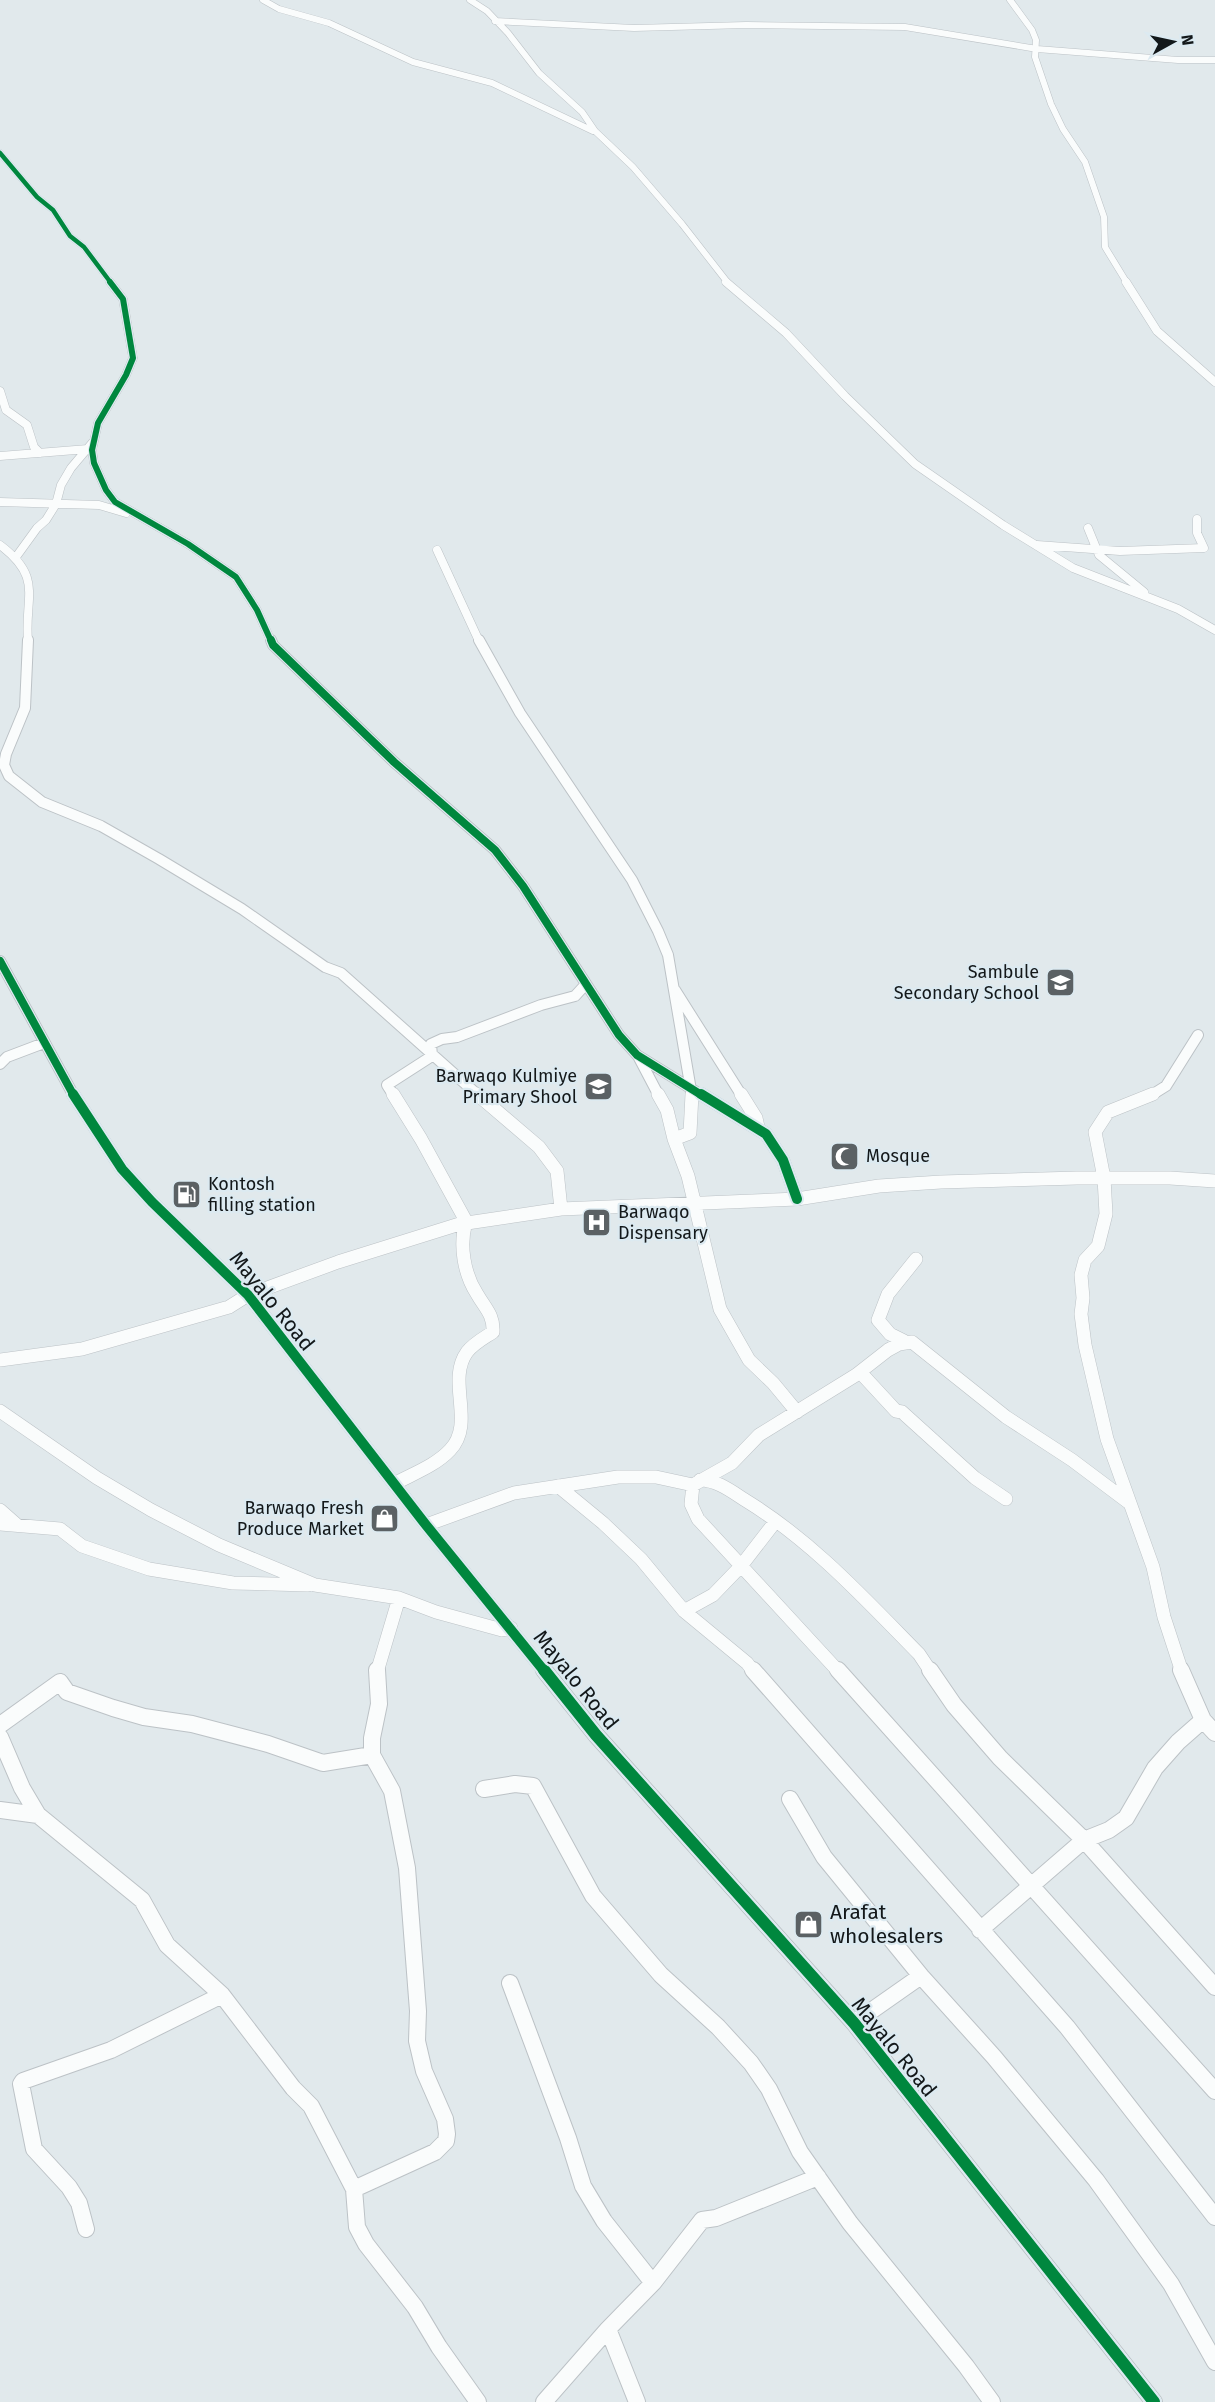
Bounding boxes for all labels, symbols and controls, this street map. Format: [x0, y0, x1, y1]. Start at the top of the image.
north arrow [1143, 12, 1203, 72]
text: N [1177, 33, 1198, 47]
place label: Sambule Secondary School [894, 961, 1039, 1004]
school or university icon: Sambule Secondary School [1044, 966, 1076, 998]
place label: Barwaqo Kulmiye Primary Shool [436, 1065, 577, 1108]
school or university icon: Barwaqo Kulmiye Primary Shool [582, 1070, 614, 1102]
mosque icon: Mosque [829, 1140, 861, 1172]
place label: Mosque [866, 1145, 930, 1167]
place label: Kontosh filling station [208, 1173, 316, 1216]
fuel station icon: Kontosh filling station [171, 1178, 203, 1210]
place label: Barwaqo Dispensary [618, 1201, 708, 1244]
hospital icon: Barwaqo Dispensary [581, 1206, 613, 1238]
street label: Mayalo Road [224, 1246, 320, 1356]
place label: Barwaqo Fresh Produce Market [237, 1497, 365, 1540]
shop icon: Barwaqo Fresh Produce Market [369, 1502, 401, 1534]
street label: Mayalo Road [528, 1625, 624, 1735]
place label: Arafat wholesalers [830, 1899, 943, 1949]
shop icon: Arafat wholesalers [793, 1908, 825, 1940]
street label: Mayalo Road [846, 1992, 942, 2102]

